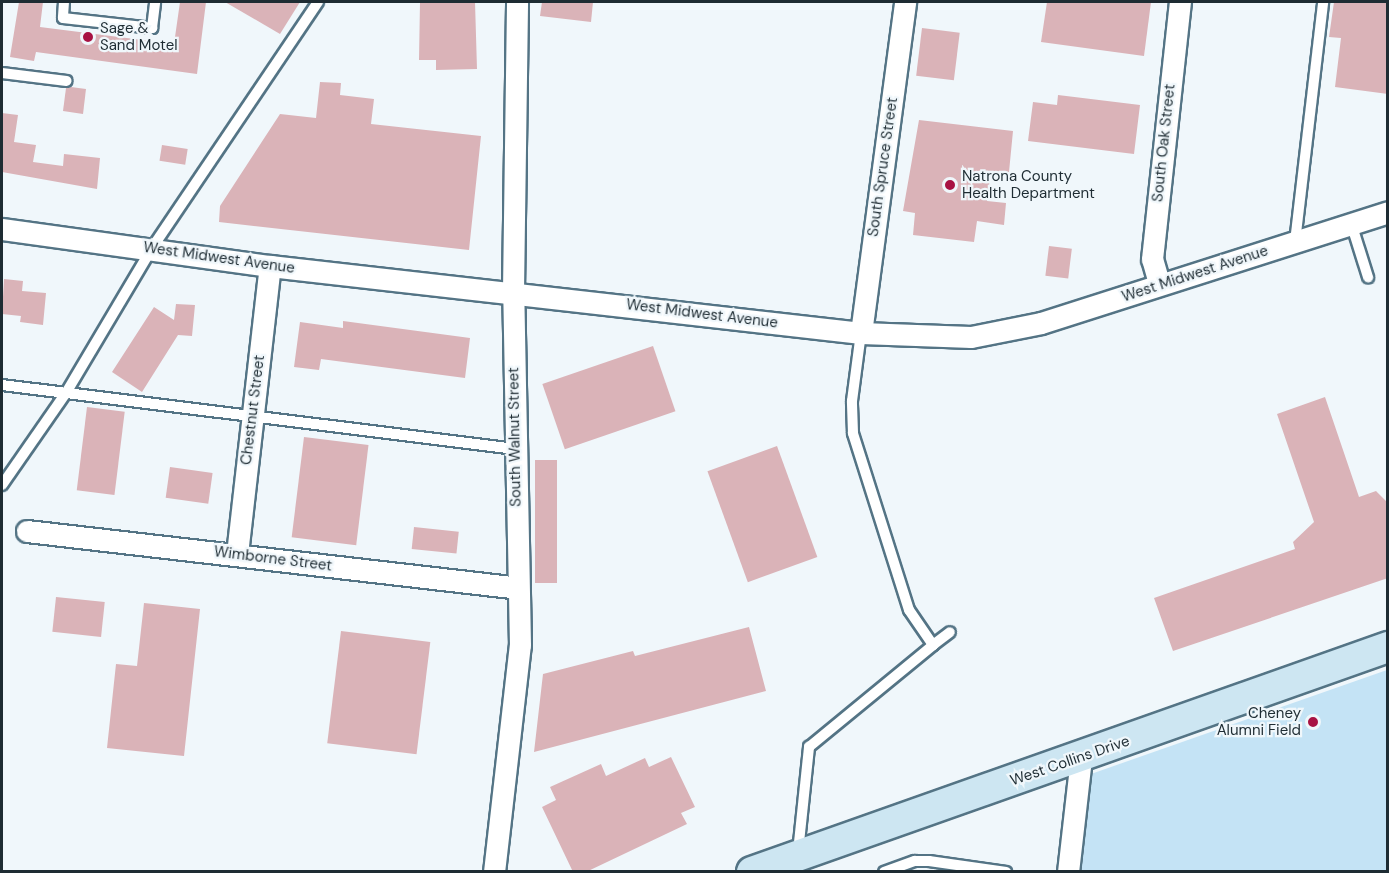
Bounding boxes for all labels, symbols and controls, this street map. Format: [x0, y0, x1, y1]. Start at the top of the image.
place label: Sage & Sand Motel [100, 19, 178, 54]
marker: Sage & Sand Motel [81, 30, 95, 44]
street label: South Oak Street [1149, 83, 1179, 203]
street label: South Spruce Street [864, 96, 902, 238]
place label: Natrona County Health Department [962, 167, 1095, 202]
marker: Natrona County Health Department [943, 178, 957, 192]
street label: West Midwest Avenue [142, 238, 296, 278]
street label: West Midwest Avenue [1120, 242, 1270, 306]
street label: West Midwest Avenue [625, 296, 779, 332]
street label: Chestnut Street [237, 354, 269, 466]
street label: South Walnut Street [505, 367, 525, 507]
street label: Wimborne Street [213, 543, 333, 575]
place label: Cheney Alumni Field [1217, 704, 1301, 739]
marker: Cheney Alumni Field [1306, 715, 1320, 729]
street label: West Collins Drive [1008, 732, 1132, 790]

